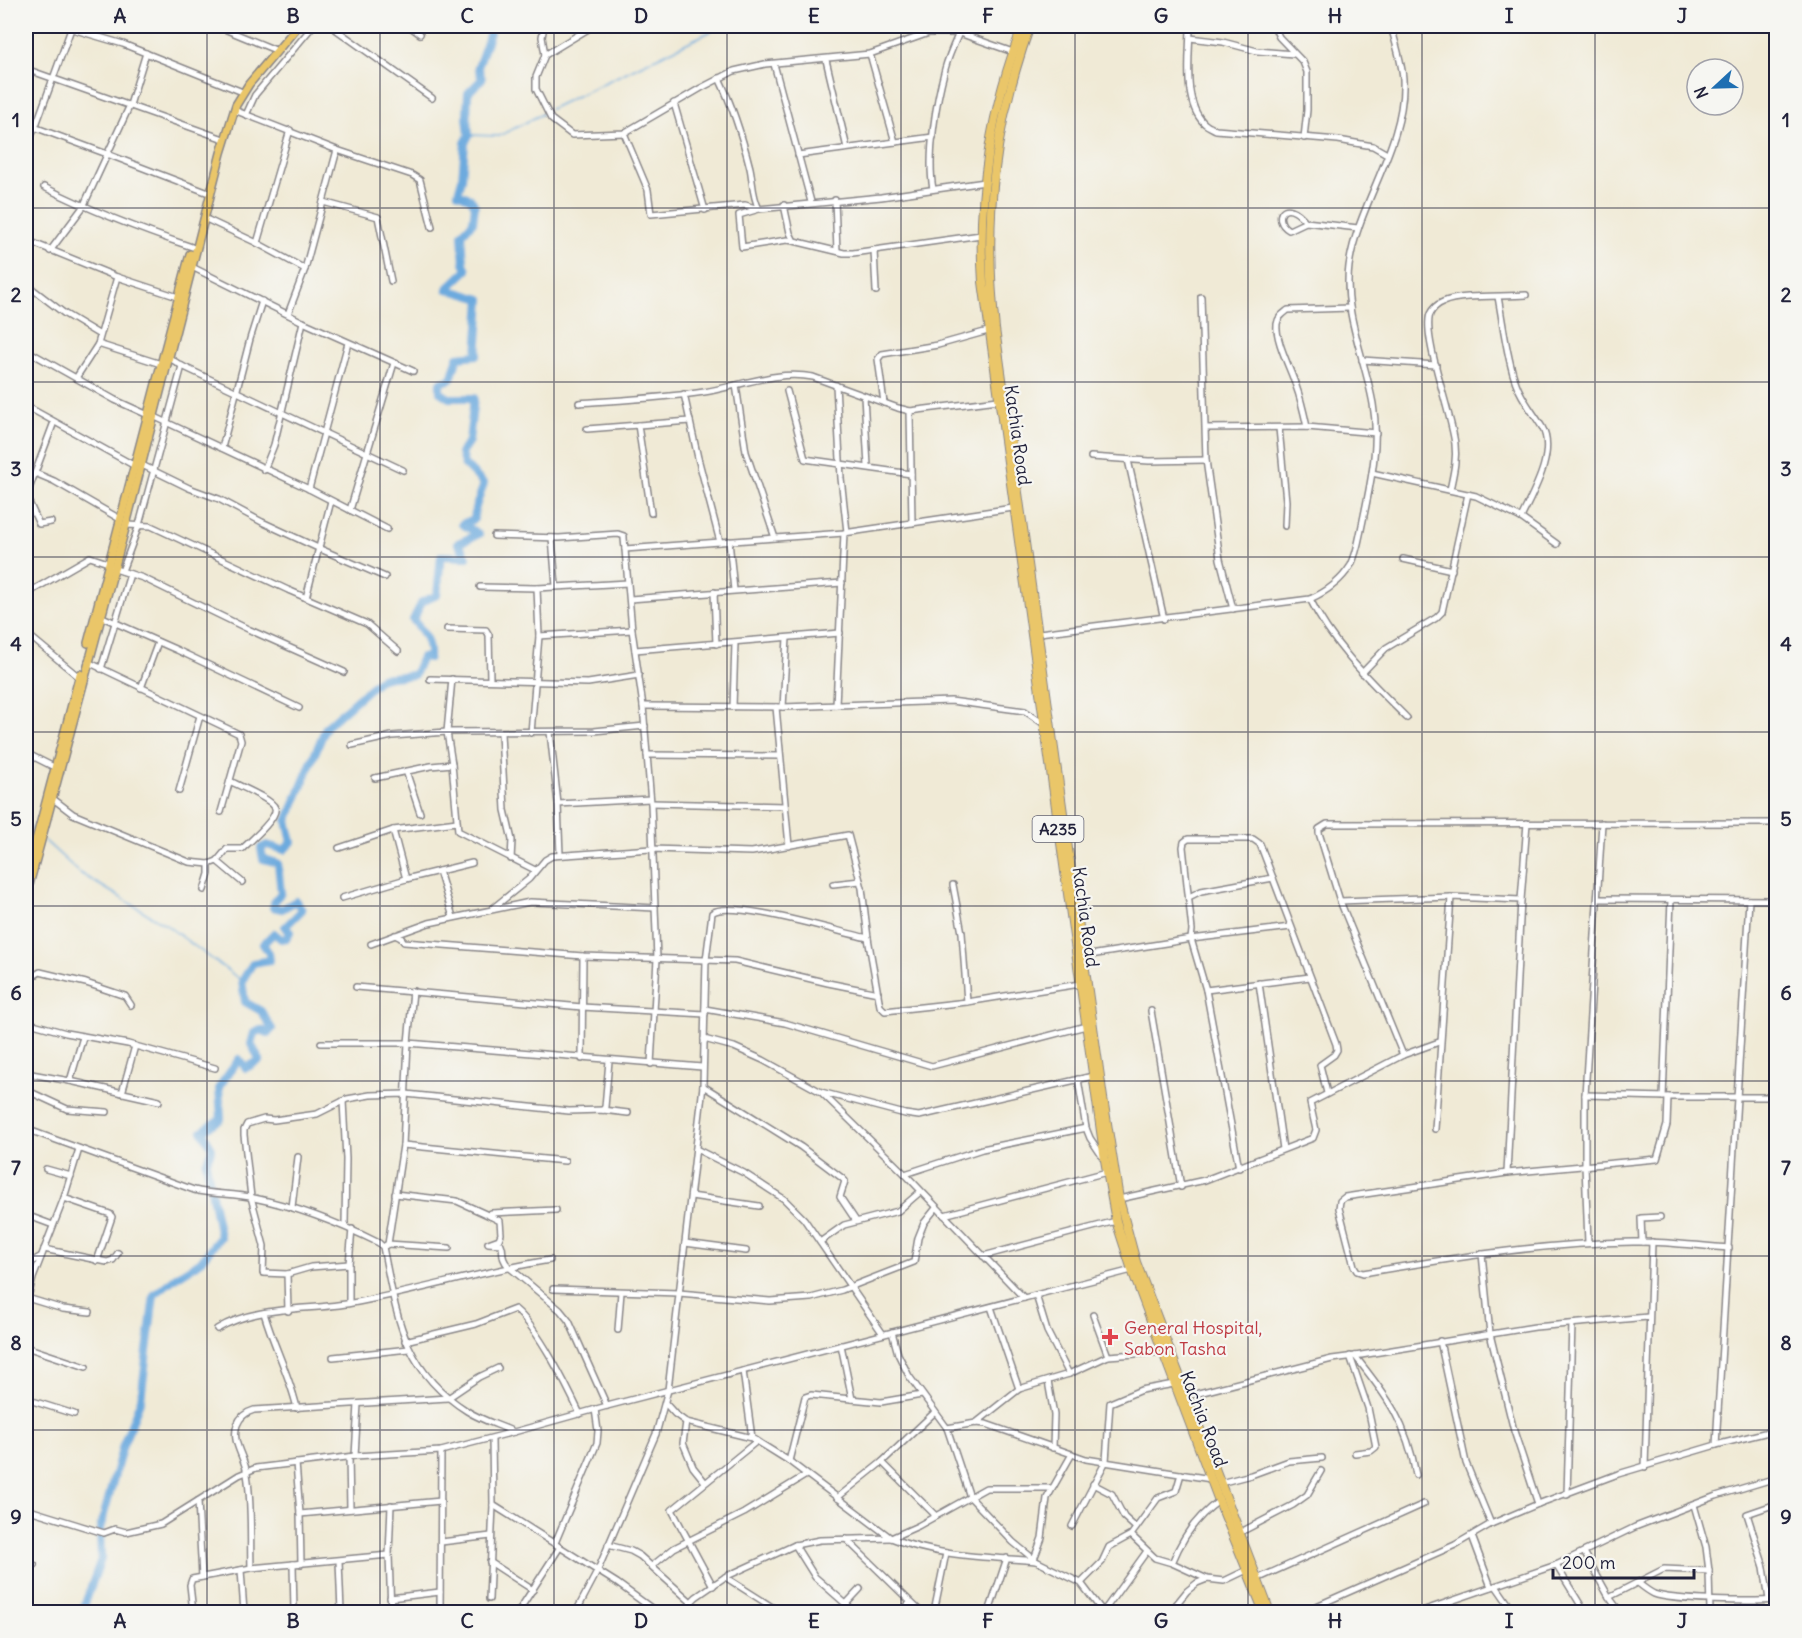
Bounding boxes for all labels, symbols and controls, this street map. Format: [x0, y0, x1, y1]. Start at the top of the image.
text: A [114, 3, 127, 28]
text: B [286, 3, 300, 28]
text: C [460, 3, 474, 28]
text: D [634, 3, 648, 28]
text: E [808, 3, 820, 28]
text: F [982, 3, 994, 28]
text: G [1154, 3, 1168, 28]
text: H [1328, 3, 1342, 28]
text: I [1505, 3, 1514, 28]
text: J [1677, 3, 1688, 28]
north arrow [1685, 57, 1745, 117]
text: N [1690, 84, 1712, 101]
text: 1 [12, 107, 20, 132]
text: 1 [1782, 107, 1790, 132]
text: 2 [11, 282, 22, 307]
text: 2 [1781, 282, 1792, 307]
street label: Kachia Road [1000, 383, 1037, 487]
text: 3 [10, 456, 22, 481]
text: 3 [1780, 456, 1792, 481]
text: 4 [10, 631, 22, 656]
text: 4 [1780, 631, 1792, 656]
text: 5 [10, 806, 22, 831]
text: 5 [1780, 806, 1792, 831]
road number: A235 [1032, 816, 1084, 842]
street label: Kachia Road [1068, 865, 1105, 969]
text: 6 [10, 980, 22, 1005]
text: 6 [1780, 980, 1792, 1005]
text: 7 [11, 1155, 21, 1180]
text: 7 [1781, 1155, 1791, 1180]
place label: General Hospital, Sabon Tasha [1124, 1316, 1262, 1360]
marker: General Hospital, Sabon Tasha [1101, 1328, 1119, 1346]
text: 8 [10, 1330, 22, 1355]
text: 8 [1780, 1330, 1792, 1355]
street label: Kachia Road [1175, 1367, 1233, 1471]
text: 9 [10, 1504, 22, 1529]
text: 9 [1780, 1504, 1792, 1529]
scale bar [1553, 1542, 1694, 1580]
text: 200 m [1562, 1551, 1616, 1574]
text: A [114, 1608, 127, 1633]
text: B [286, 1608, 300, 1633]
text: C [460, 1608, 474, 1633]
text: D [634, 1608, 648, 1633]
text: E [808, 1608, 820, 1633]
text: F [982, 1608, 994, 1633]
text: G [1154, 1608, 1168, 1633]
text: H [1328, 1608, 1342, 1633]
text: I [1505, 1608, 1514, 1633]
text: J [1677, 1608, 1688, 1633]

